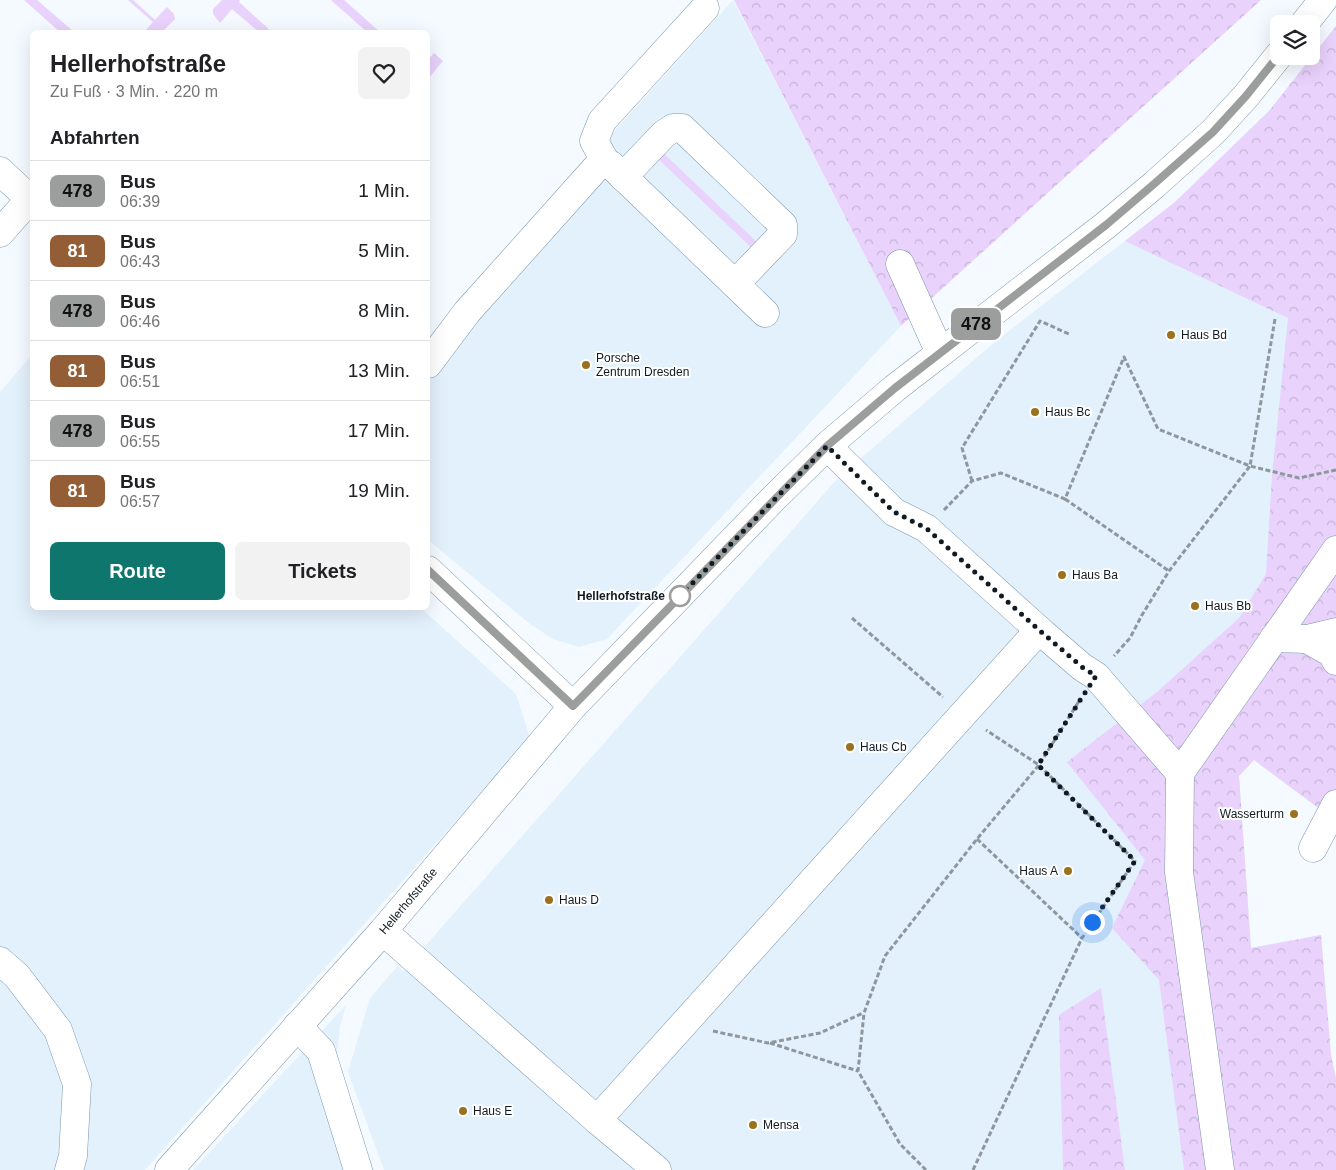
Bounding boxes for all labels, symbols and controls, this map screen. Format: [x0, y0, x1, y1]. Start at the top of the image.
map controls [1270, 15, 1320, 65]
button: layers [1270, 15, 1320, 65]
button: heart [358, 47, 410, 99]
text: Hellerhofstraße [50, 50, 226, 77]
text: Zu Fuß · 3 Min. · 220 m [50, 83, 218, 100]
text: Abfahrten [50, 127, 140, 148]
text: Bus [120, 171, 156, 192]
text: 1 Min. [358, 180, 410, 201]
text: 478 [62, 181, 93, 201]
text: 06:39 [120, 193, 160, 210]
text: Bus [120, 231, 156, 252]
text: 5 Min. [358, 240, 410, 261]
text: 81 [67, 241, 88, 261]
text: 06:43 [120, 253, 160, 270]
text: Bus [120, 291, 156, 312]
text: 8 Min. [358, 300, 410, 321]
text: 478 [62, 301, 93, 321]
line badge: 478 [947, 308, 1005, 340]
text: 06:46 [120, 313, 160, 330]
text: 478 [961, 314, 991, 334]
place label: Haus Bd [1181, 328, 1227, 342]
marker: Haus Bd [1165, 329, 1177, 341]
text: Bus [120, 351, 156, 372]
place label: Porsche Zentrum Dresden [596, 351, 689, 379]
marker: Porsche Zentrum Dresden [580, 359, 592, 371]
text: 13 Min. [348, 360, 410, 381]
text: 81 [67, 361, 88, 381]
text: 06:51 [120, 373, 160, 390]
place label: Haus Bc [1045, 405, 1090, 419]
marker: Haus Bc [1029, 406, 1041, 418]
text: Bus [120, 411, 156, 432]
text: 17 Min. [348, 420, 410, 441]
text: 478 [62, 421, 93, 441]
text: 06:55 [120, 433, 160, 450]
text: Bus [120, 471, 156, 492]
text: 19 Min. [348, 480, 410, 501]
text: 81 [67, 481, 88, 501]
text: 06:57 [120, 493, 160, 510]
button: Route [50, 542, 225, 600]
button: Tickets [235, 542, 410, 600]
place label: Haus Ba [1072, 568, 1118, 582]
marker: Haus Ba [1056, 569, 1068, 581]
marker: Hellerhofstraße [669, 585, 691, 607]
place label: Hellerhofstraße [577, 589, 665, 603]
place label: Haus Bb [1205, 599, 1251, 613]
marker: Haus Bb [1189, 600, 1201, 612]
place label: Haus Cb [860, 740, 907, 754]
marker: Haus Cb [844, 741, 856, 753]
place label: Wasserturm [1220, 807, 1284, 821]
marker: Wasserturm [1288, 808, 1300, 820]
place label: Haus A [1019, 864, 1058, 878]
street label: Hellerhofstraße [376, 865, 440, 937]
marker: Haus A [1062, 865, 1074, 877]
place label: Haus D [559, 893, 599, 907]
marker: Haus D [543, 894, 555, 906]
your location [1080, 910, 1105, 935]
place label: Haus E [473, 1104, 512, 1118]
marker: Haus E [457, 1105, 469, 1117]
place label: Mensa [763, 1118, 799, 1132]
marker: Mensa [747, 1119, 759, 1131]

